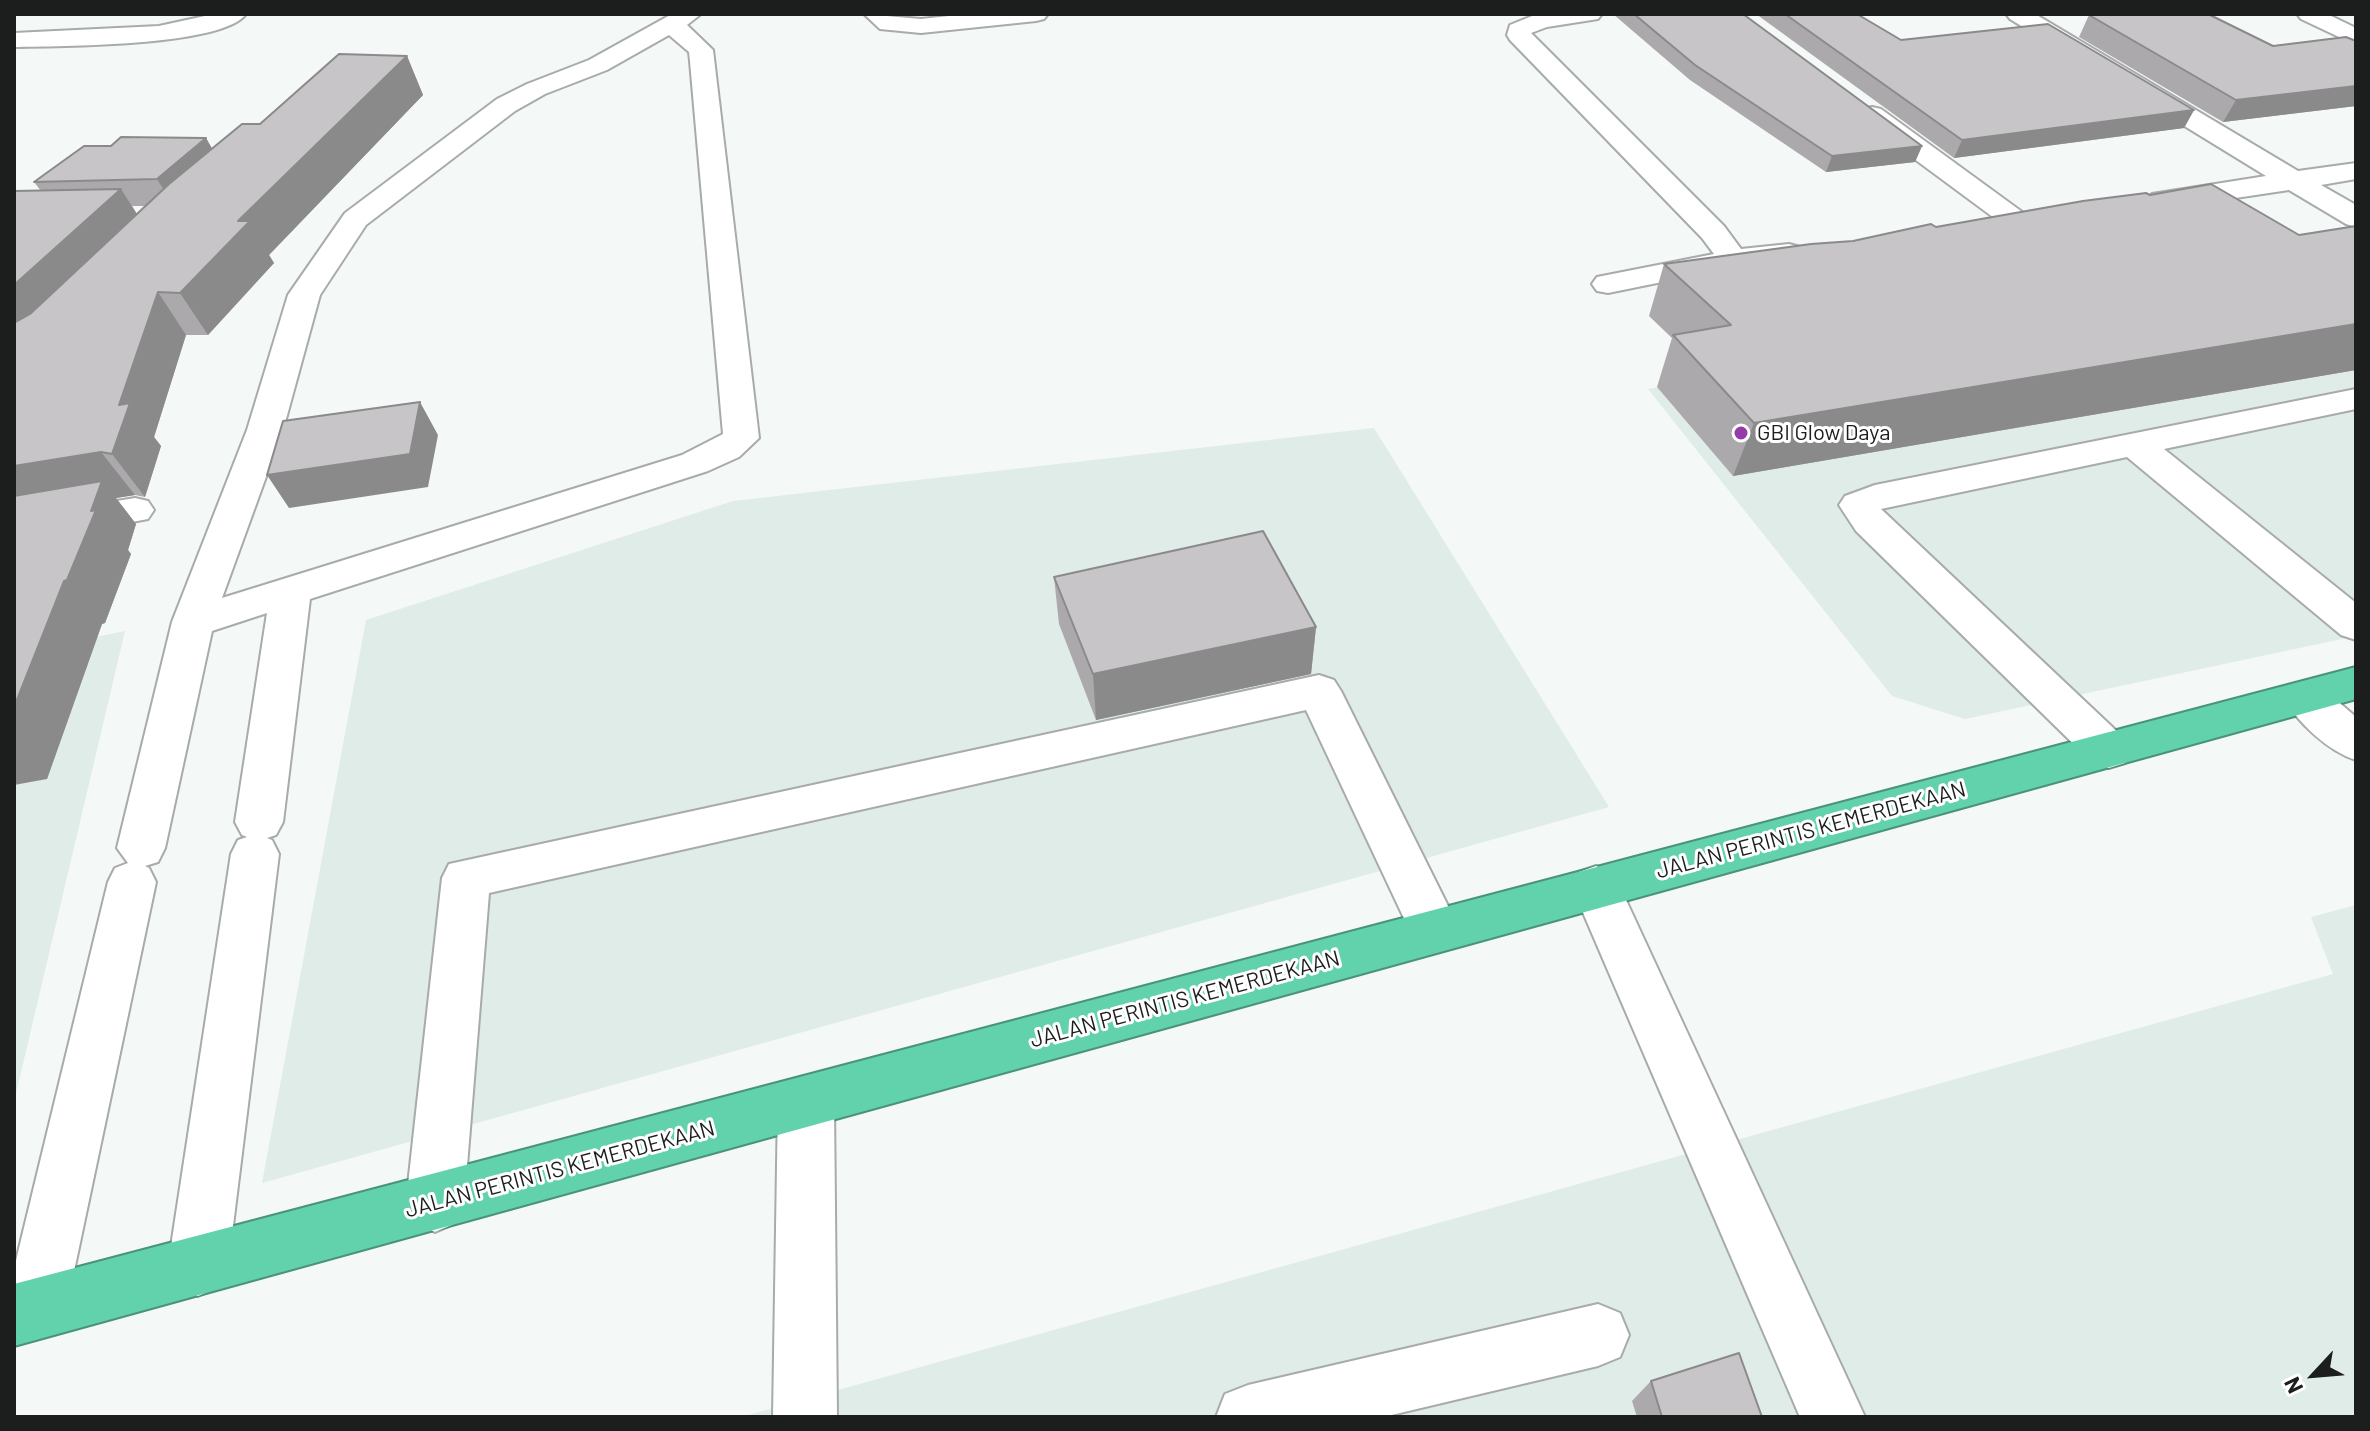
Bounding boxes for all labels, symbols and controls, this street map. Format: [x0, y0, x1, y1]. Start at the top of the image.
place label: GBI Glow Daya [1757, 420, 1890, 446]
marker: GBI Glow Daya [1732, 424, 1750, 442]
street label: JALAN PERINTIS KEMERDEKAAN [1653, 776, 1969, 884]
street label: JALAN PERINTIS KEMERDEKAAN [1027, 945, 1343, 1053]
street label: JALAN PERINTIS KEMERDEKAAN [402, 1115, 718, 1223]
north arrow [2274, 1335, 2354, 1415]
text: N [2278, 1373, 2307, 1398]

